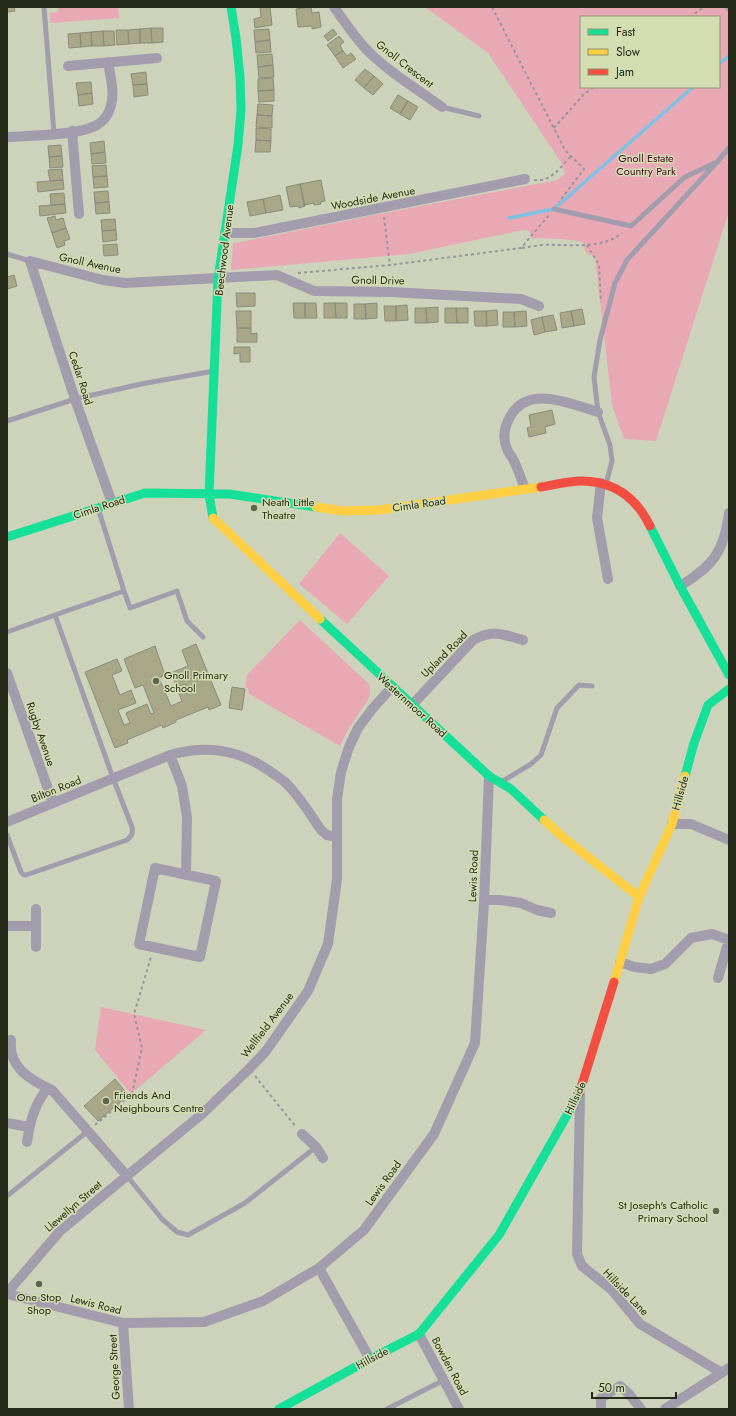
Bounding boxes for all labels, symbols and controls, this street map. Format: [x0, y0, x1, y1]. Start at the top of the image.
legend [580, 16, 720, 88]
text: Fast [616, 23, 635, 41]
street label: Gnoll Crescent [373, 36, 437, 92]
text: Slow [616, 43, 641, 61]
text: Jam [614, 63, 634, 81]
park label: Gnoll Estate Country Park [616, 150, 676, 179]
street label: Woodside Avenue [330, 182, 417, 214]
street label: Beechwood Avenue [210, 203, 238, 296]
street label: Gnoll Avenue [58, 249, 123, 277]
street label: Gnoll Drive [351, 272, 405, 288]
street label: Cedar Road [65, 349, 97, 407]
street label: Cimla Road [71, 491, 127, 523]
street label: Cimla Road [391, 492, 447, 516]
place label: Neath Little Theatre [262, 494, 315, 523]
marker: Neath Little Theatre [249, 503, 259, 513]
street label: Upland Road [417, 627, 471, 681]
place label: Gnoll Primary School [164, 667, 228, 696]
street label: Westernmoor Road [373, 669, 451, 741]
marker: Gnoll Primary School [151, 676, 161, 686]
street label: Rugby Avenue [23, 700, 60, 768]
street label: Bilton Road [28, 772, 84, 806]
street label: Hillside [667, 774, 693, 812]
street label: Lewis Road [464, 850, 482, 902]
street label: Wellfield Avenue [237, 988, 297, 1061]
street label: Hillside [560, 1078, 590, 1117]
place label: Friends And Neighbours Centre [114, 1087, 204, 1116]
marker: Friends And Neighbours Centre [101, 1096, 111, 1106]
street label: Lewis Road [361, 1157, 405, 1209]
street label: Llewellyn Street [41, 1176, 105, 1235]
place label: St Joseph's Catholic Primary School [618, 1197, 708, 1226]
marker: St Joseph's Catholic Primary School [711, 1206, 721, 1216]
street label: Hillside Lane [599, 1265, 653, 1319]
marker: One Stop Shop [34, 1279, 44, 1289]
place label: One Stop Shop [17, 1289, 61, 1318]
street label: Lewis Road [69, 1290, 123, 1318]
street label: George Street [104, 1334, 124, 1400]
street label: Bowden Road [428, 1334, 472, 1398]
street label: Hillside [353, 1343, 392, 1373]
scale bar [592, 1374, 676, 1400]
text: 50 m [598, 1379, 625, 1397]

